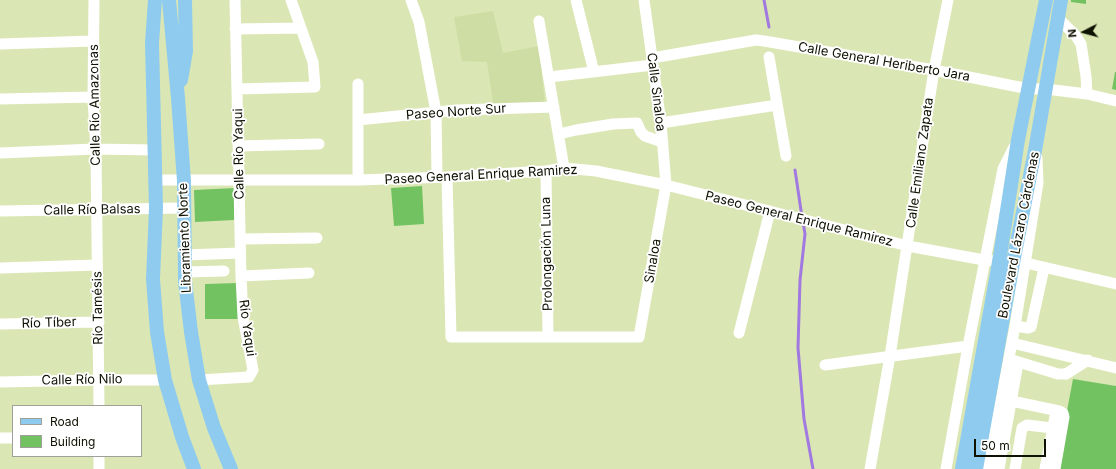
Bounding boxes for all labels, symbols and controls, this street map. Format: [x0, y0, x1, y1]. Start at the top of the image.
north arrow [1064, 12, 1104, 52]
text: N [1065, 28, 1079, 38]
street label: Calle General Heriberto Jara [797, 39, 971, 85]
street label: Calle Río Amazonas [86, 44, 104, 166]
street label: Calle Sinaloa [643, 52, 669, 132]
street label: Calle Emiliano Zapata [903, 97, 937, 229]
street label: Paseo Norte Sur [405, 101, 507, 123]
street label: Calle Río Yaqui [230, 108, 248, 200]
street label: Boulevard Lázaro Cárdenas [995, 150, 1043, 320]
street label: Paseo General Enrique Ramirez [384, 162, 578, 188]
street label: Libramiento Norte [175, 183, 195, 293]
street label: Paseo General Enrique Ramirez [703, 188, 895, 250]
street label: Prolongación Luna [538, 197, 556, 311]
street label: Calle Río Balsas [43, 201, 141, 219]
street label: Sinaloa [641, 238, 665, 284]
street label: Río Tamésis [90, 271, 106, 345]
street label: Río Yaqui [235, 299, 259, 357]
street label: Río Tíber [21, 314, 77, 332]
street label: Calle Río Nilo [41, 371, 123, 389]
legend [12, 405, 142, 457]
text: Road [50, 414, 79, 429]
scale bar [976, 431, 1048, 457]
text: Building [50, 434, 95, 449]
text: 50 m [981, 438, 1010, 453]

